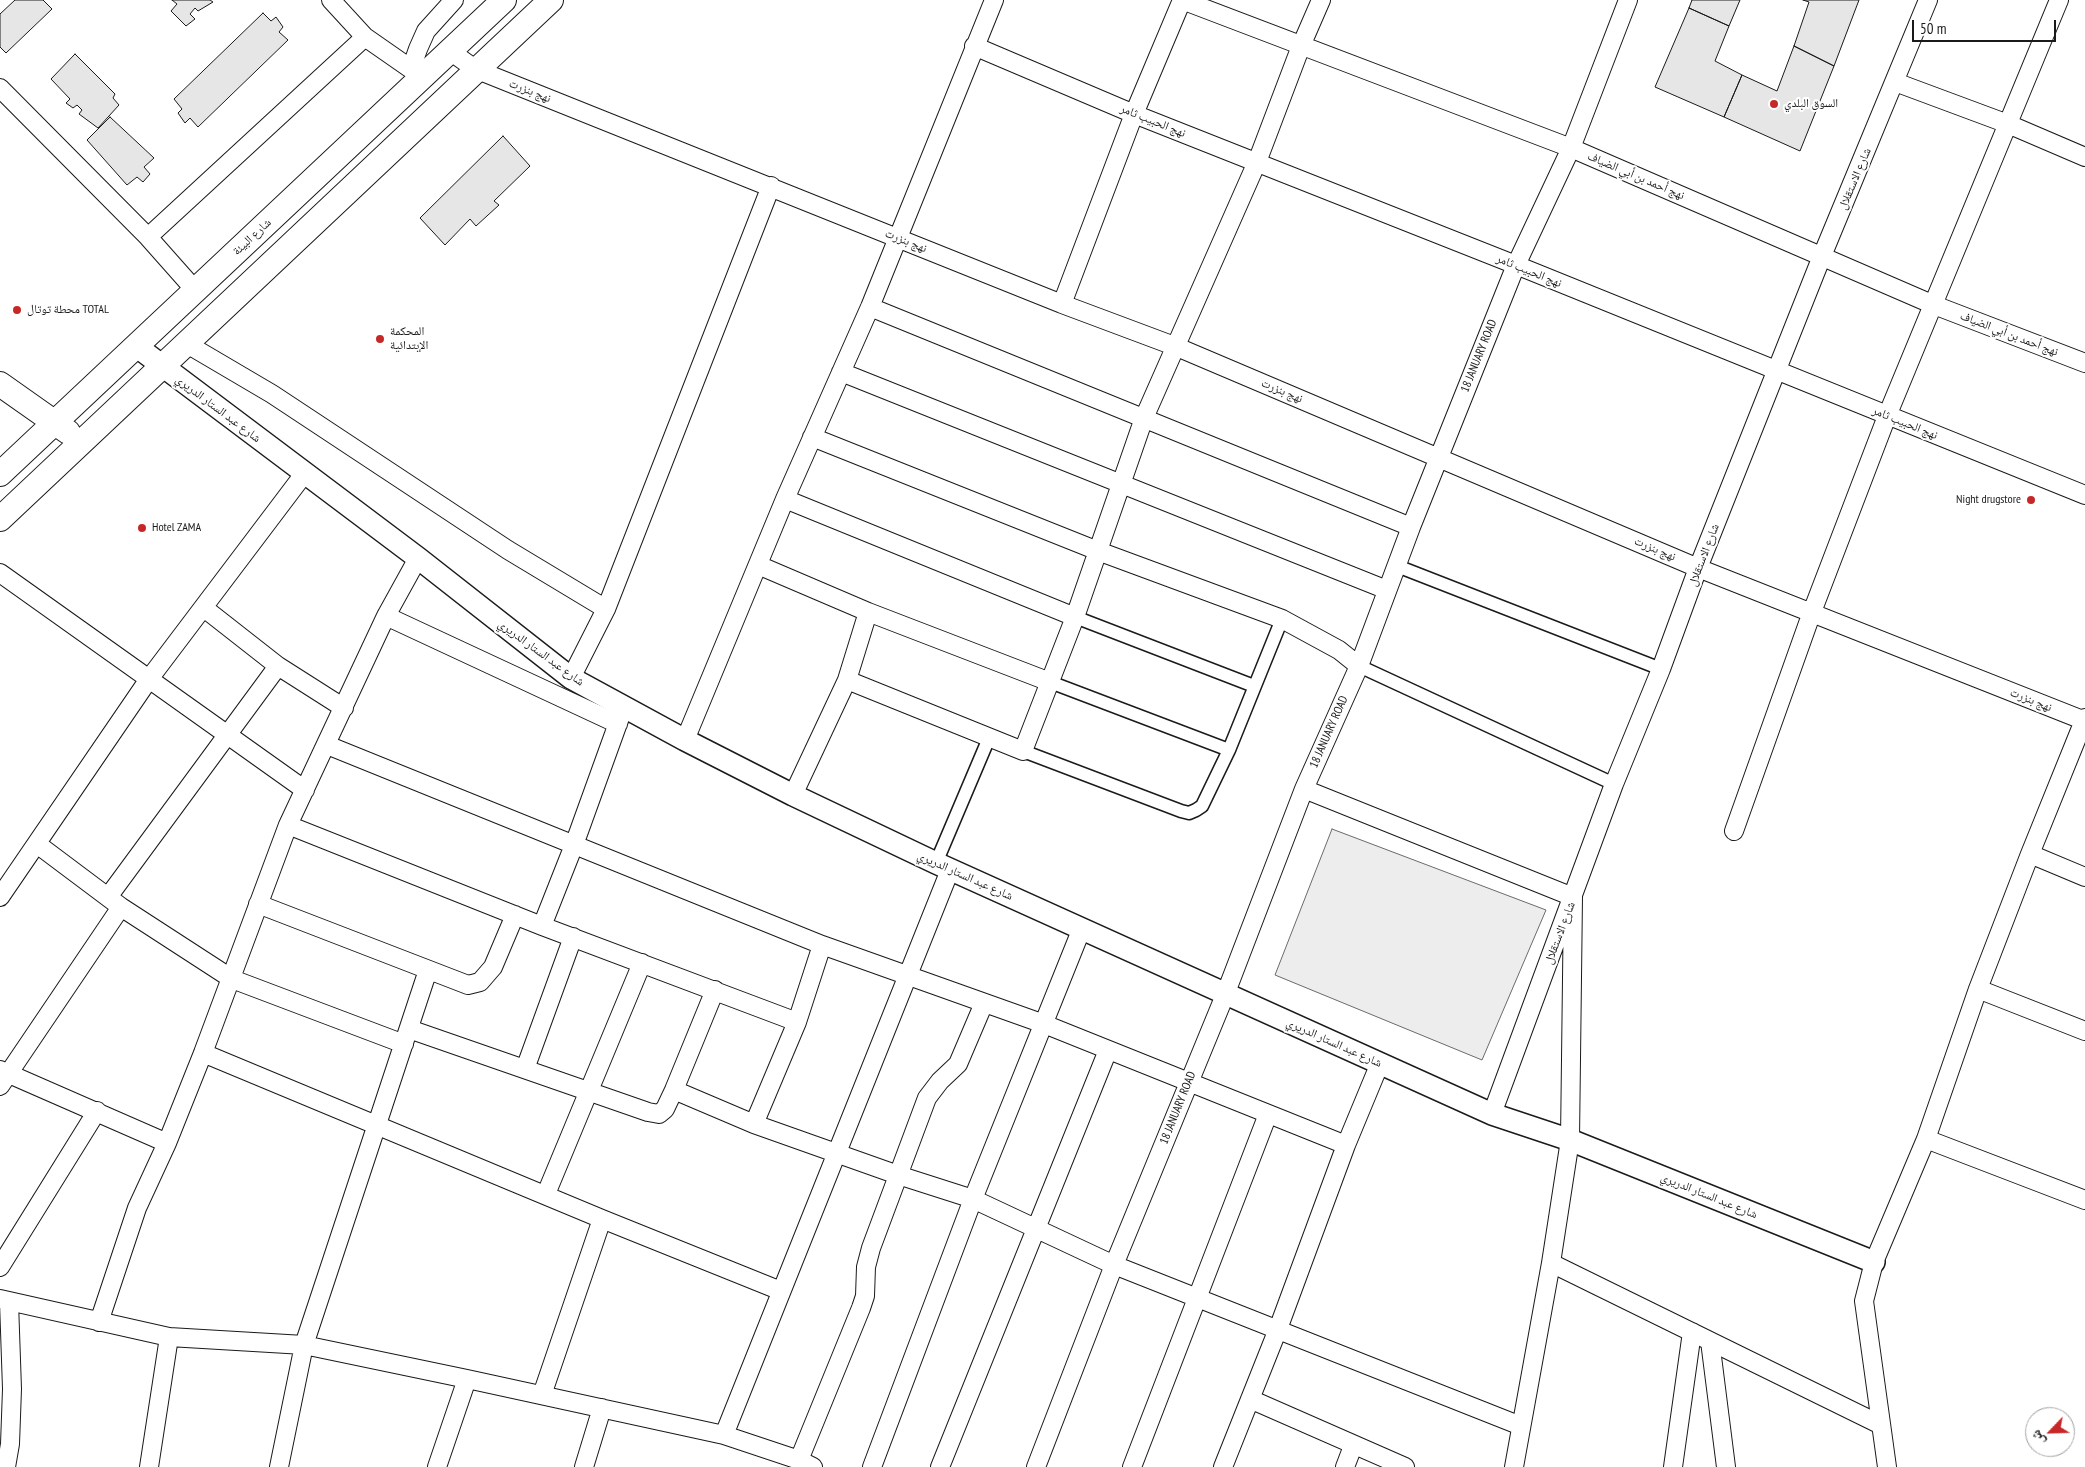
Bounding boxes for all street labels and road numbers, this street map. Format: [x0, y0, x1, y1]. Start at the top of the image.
street label: نهج بنزرت [507, 76, 553, 106]
street label: نهج الحبيب ثامر [1118, 101, 1188, 141]
street label: شارع الاستقلال [1836, 146, 1874, 212]
street label: نهج أحمد بن أبي الضياف [1585, 149, 1687, 203]
street label: شارع البيئة [230, 216, 274, 258]
street label: نهج بنزرت [883, 226, 929, 256]
street label: نهج الحبيب ثامر [1494, 251, 1564, 291]
street label: نهج أحمد بن أبي الضياف [1958, 309, 2060, 359]
street label: 18 JANUARY ROAD [1458, 317, 1500, 395]
street label: شارع عبد الستار الدريري [172, 372, 264, 446]
street label: نهج بنزرت [1259, 376, 1305, 406]
street label: نهج الحبيب ثامر [1870, 403, 1940, 443]
street label: شارع الاستقلال [1685, 522, 1723, 588]
street label: نهج بنزرت [1632, 534, 1678, 564]
street label: شارع عبد الستار الدريري [495, 617, 587, 689]
street label: نهج بنزرت [2008, 685, 2054, 715]
street label: 18 JANUARY ROAD [1307, 694, 1351, 770]
street label: شارع عبد الستار الدريري [915, 848, 1015, 904]
street label: شارع الاستقلال [1541, 900, 1579, 966]
street label: شارع عبد الستار الدريري [1284, 1015, 1384, 1071]
street label: 18 JANUARY ROAD [1157, 1069, 1199, 1147]
street label: شارع عبد الستار الدريري [1658, 1170, 1760, 1222]

